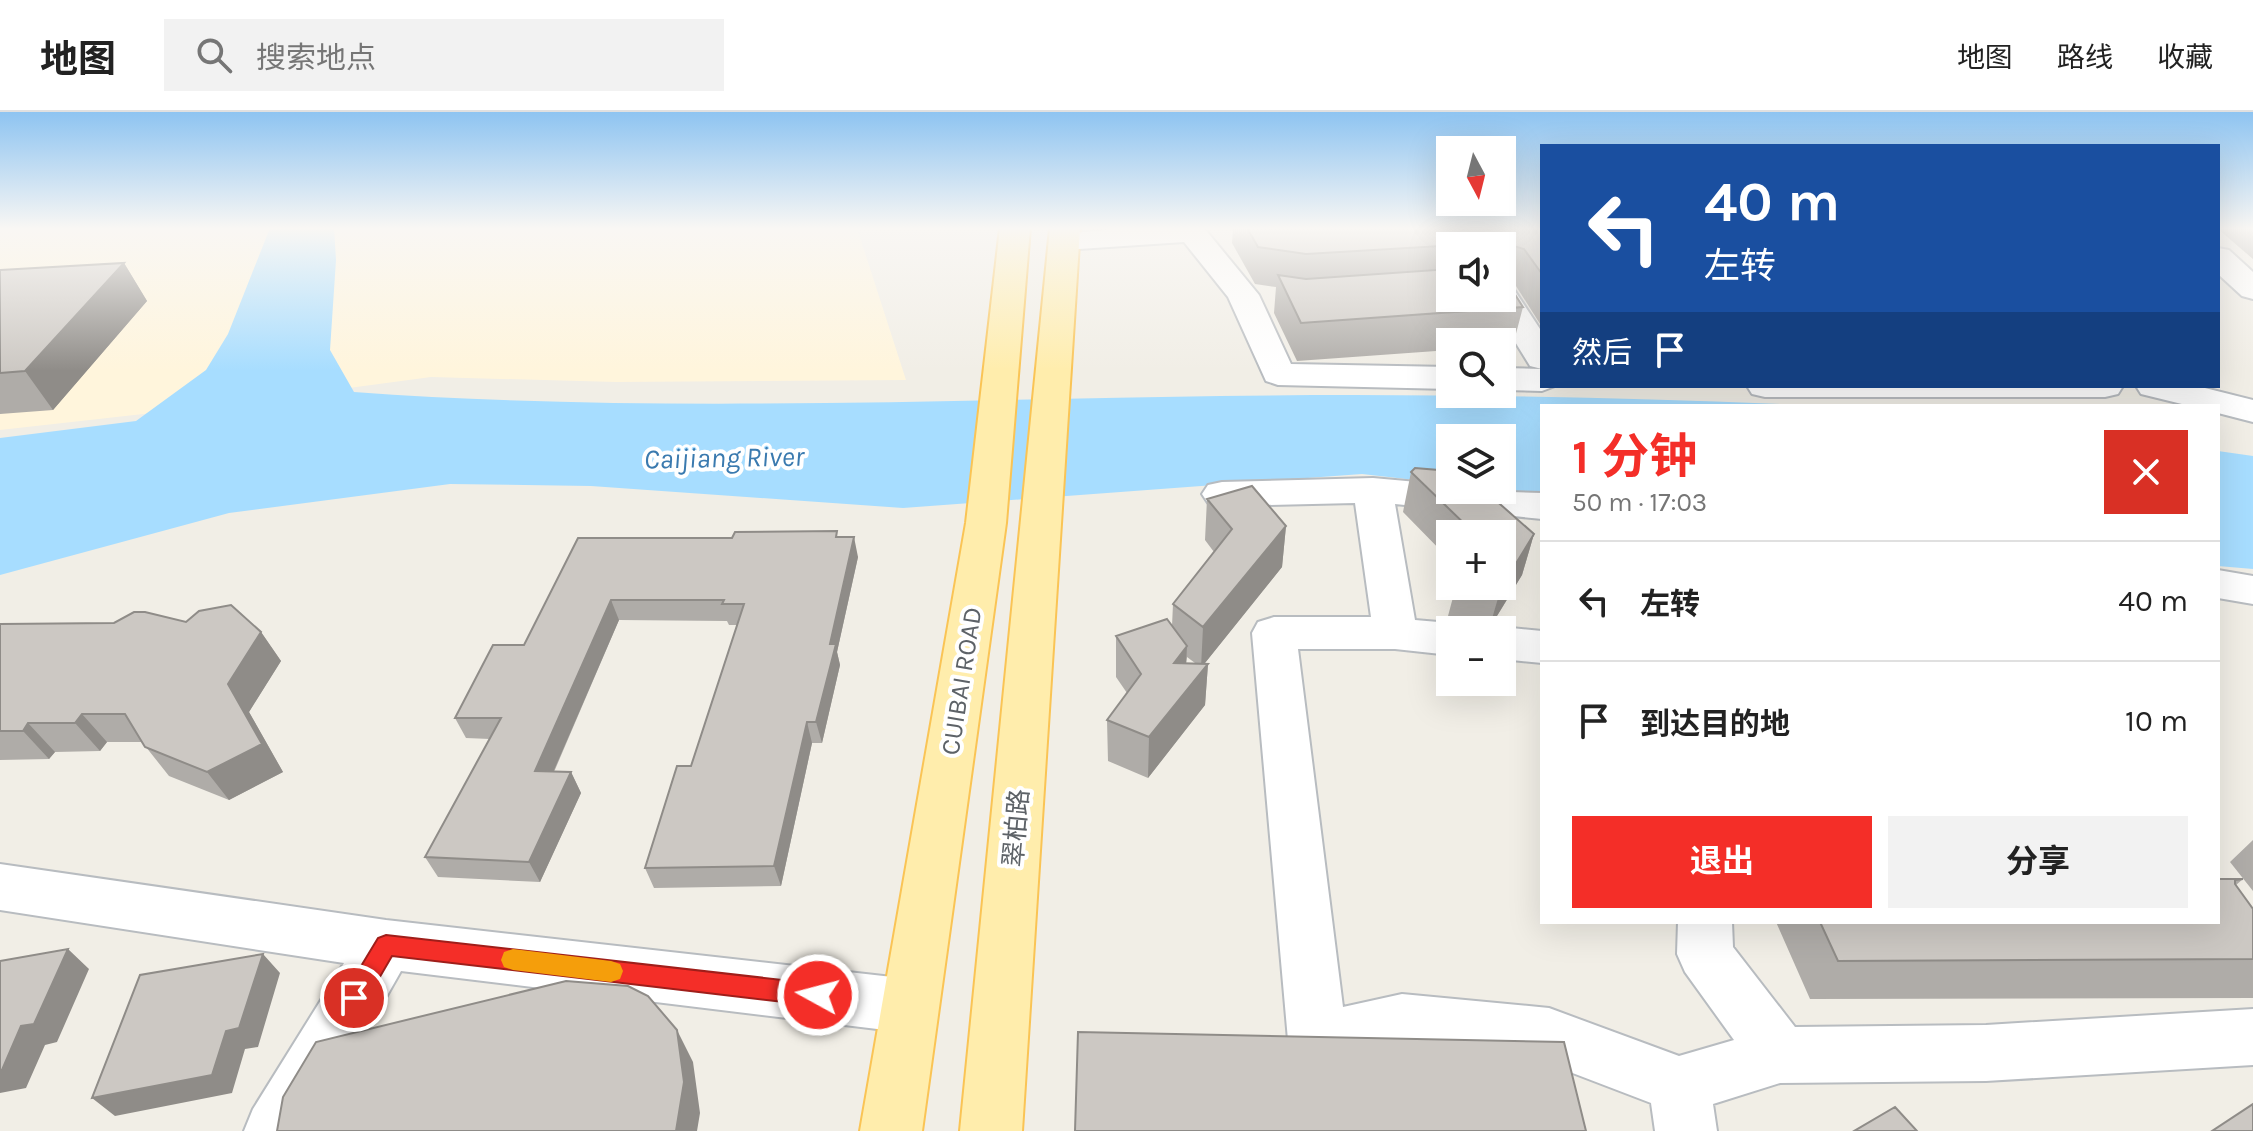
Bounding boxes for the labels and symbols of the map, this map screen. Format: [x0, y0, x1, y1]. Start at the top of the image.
north arrow [1436, 136, 1516, 216]
water label: Caijiang River [644, 440, 806, 475]
street label: CUIBAI ROAD [934, 605, 989, 757]
street label: 翠柏路 [998, 788, 1035, 868]
position arrow [776, 953, 860, 1037]
pin [320, 964, 388, 1032]

